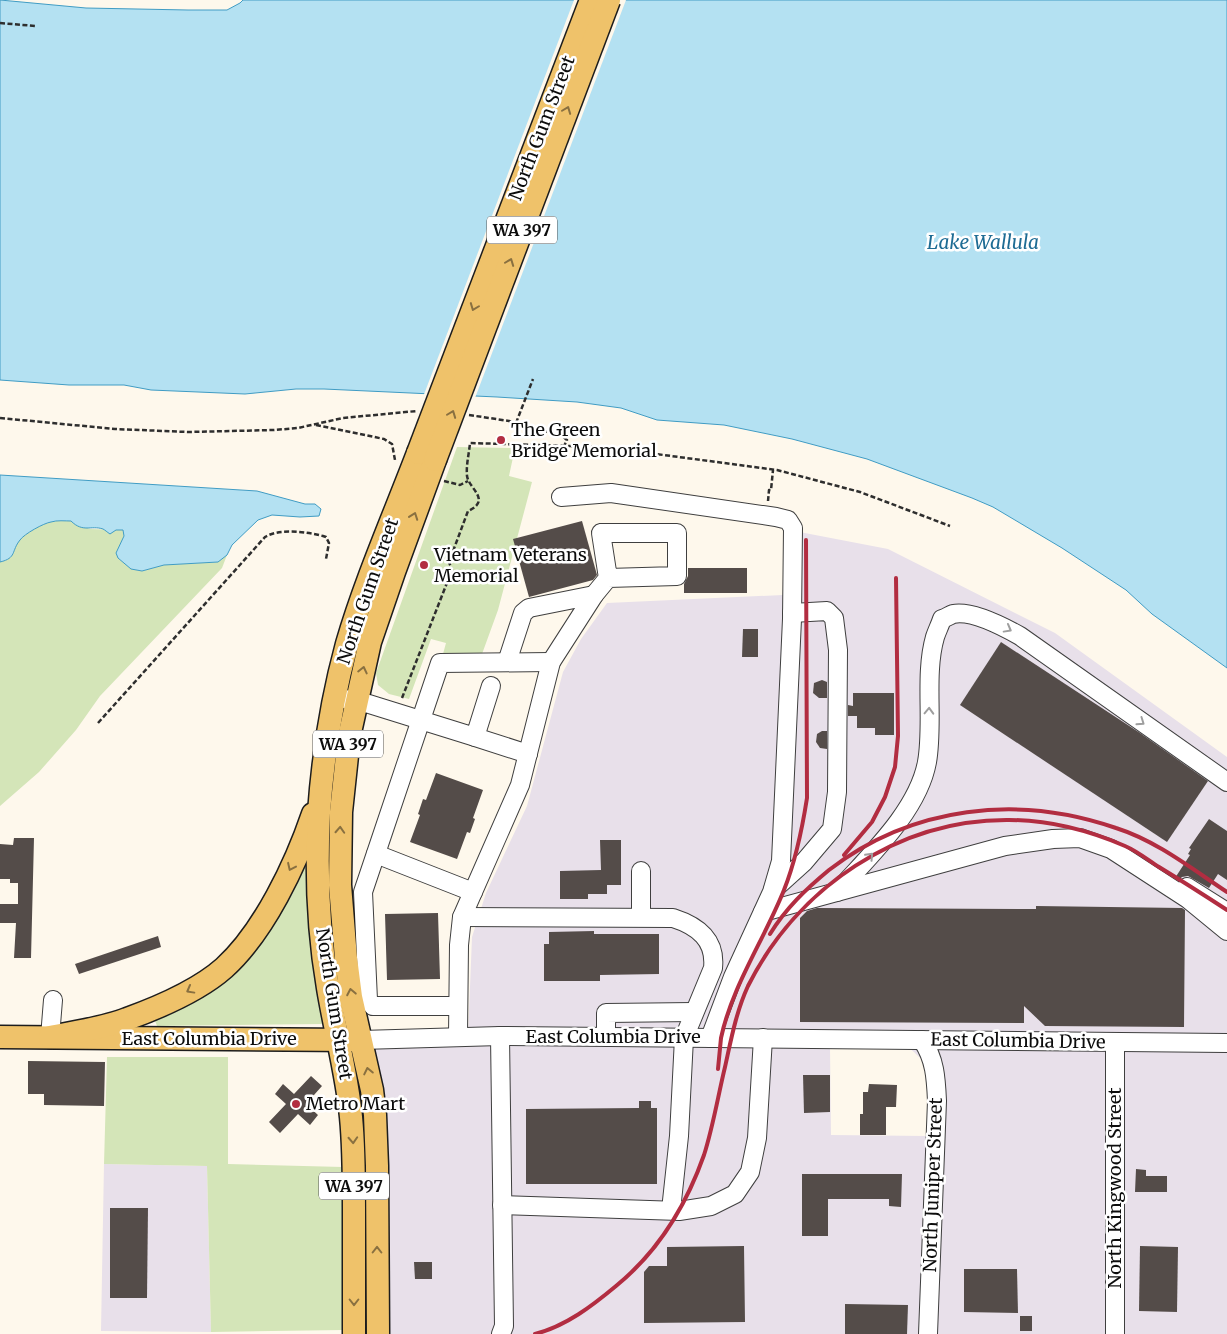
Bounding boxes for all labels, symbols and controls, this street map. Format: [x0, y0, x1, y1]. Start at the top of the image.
street label: North Gum Street [503, 52, 580, 203]
one-way arrow [561, 106, 572, 115]
road number: WA 397 [487, 216, 557, 244]
water label: Lake Wallula [927, 230, 1039, 254]
one-way arrow [504, 258, 514, 267]
one-way arrow [470, 302, 480, 311]
one-way arrow [446, 410, 456, 419]
place label: The Green Bridge Memorial [511, 418, 657, 462]
marker: The Green Bridge Memorial [495, 434, 507, 446]
one-way arrow [408, 512, 418, 520]
street label: North Gum Street [332, 515, 403, 667]
place label: Vietnam Veterans Memorial [433, 543, 587, 587]
marker: Vietnam Veterans Memorial [418, 559, 430, 571]
one-way arrow [1002, 623, 1011, 633]
one-way arrow [357, 665, 368, 674]
one-way arrow [924, 706, 935, 714]
one-way arrow [1135, 716, 1145, 725]
road number: WA 397 [313, 731, 383, 758]
one-way arrow [335, 826, 346, 834]
one-way arrow [864, 852, 873, 861]
one-way arrow [287, 862, 297, 871]
street label: North Gum Street [311, 926, 358, 1081]
one-way arrow [187, 984, 196, 994]
one-way arrow [346, 988, 356, 997]
street label: East Columbia Drive [525, 1025, 701, 1048]
street label: East Columbia Drive [121, 1027, 297, 1050]
street label: East Columbia Drive [930, 1027, 1106, 1054]
one-way arrow [363, 1066, 374, 1075]
street label: North Kingwood Street [1103, 1088, 1126, 1288]
place label: Metro Mart [306, 1092, 405, 1115]
street label: North Juniper Street [918, 1097, 947, 1273]
marker: Metro Mart [290, 1098, 302, 1110]
one-way arrow [347, 1136, 358, 1144]
road number: WA 397 [319, 1172, 389, 1200]
one-way arrow [372, 1246, 382, 1254]
one-way arrow [349, 1298, 359, 1306]

